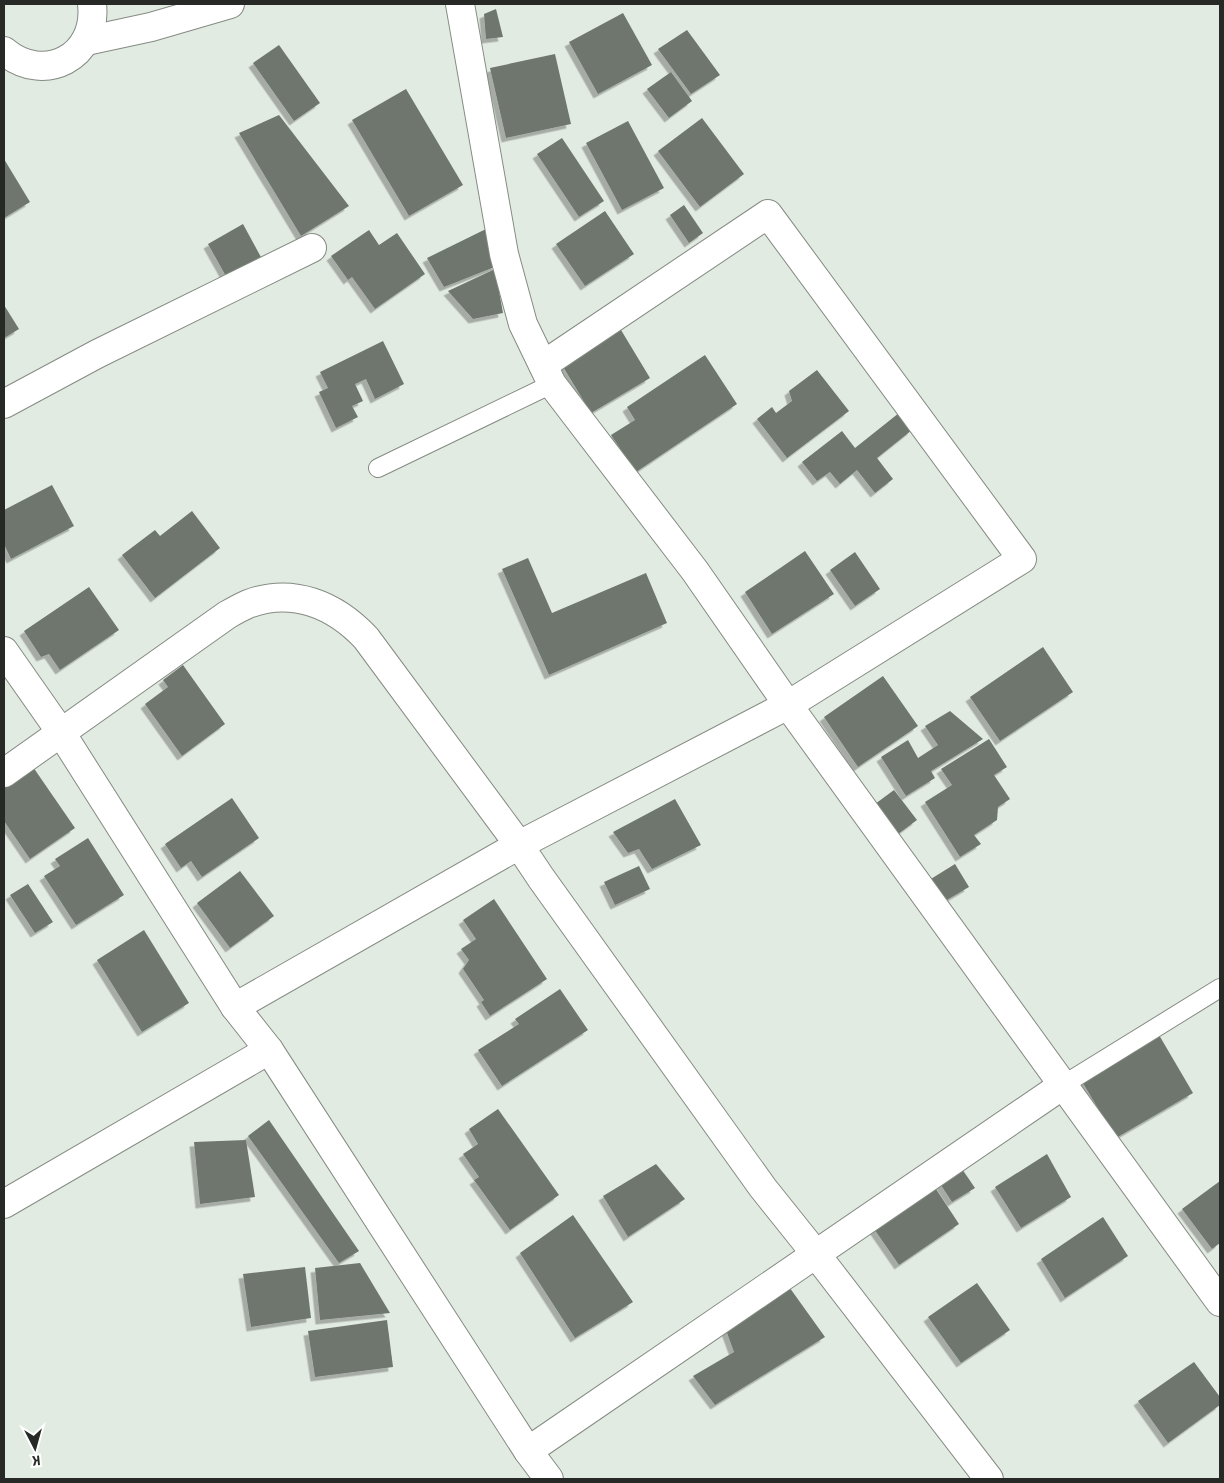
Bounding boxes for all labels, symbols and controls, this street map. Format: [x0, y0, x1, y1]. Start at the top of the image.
north arrow [10, 1423, 60, 1473]
text: K [30, 1451, 42, 1472]

